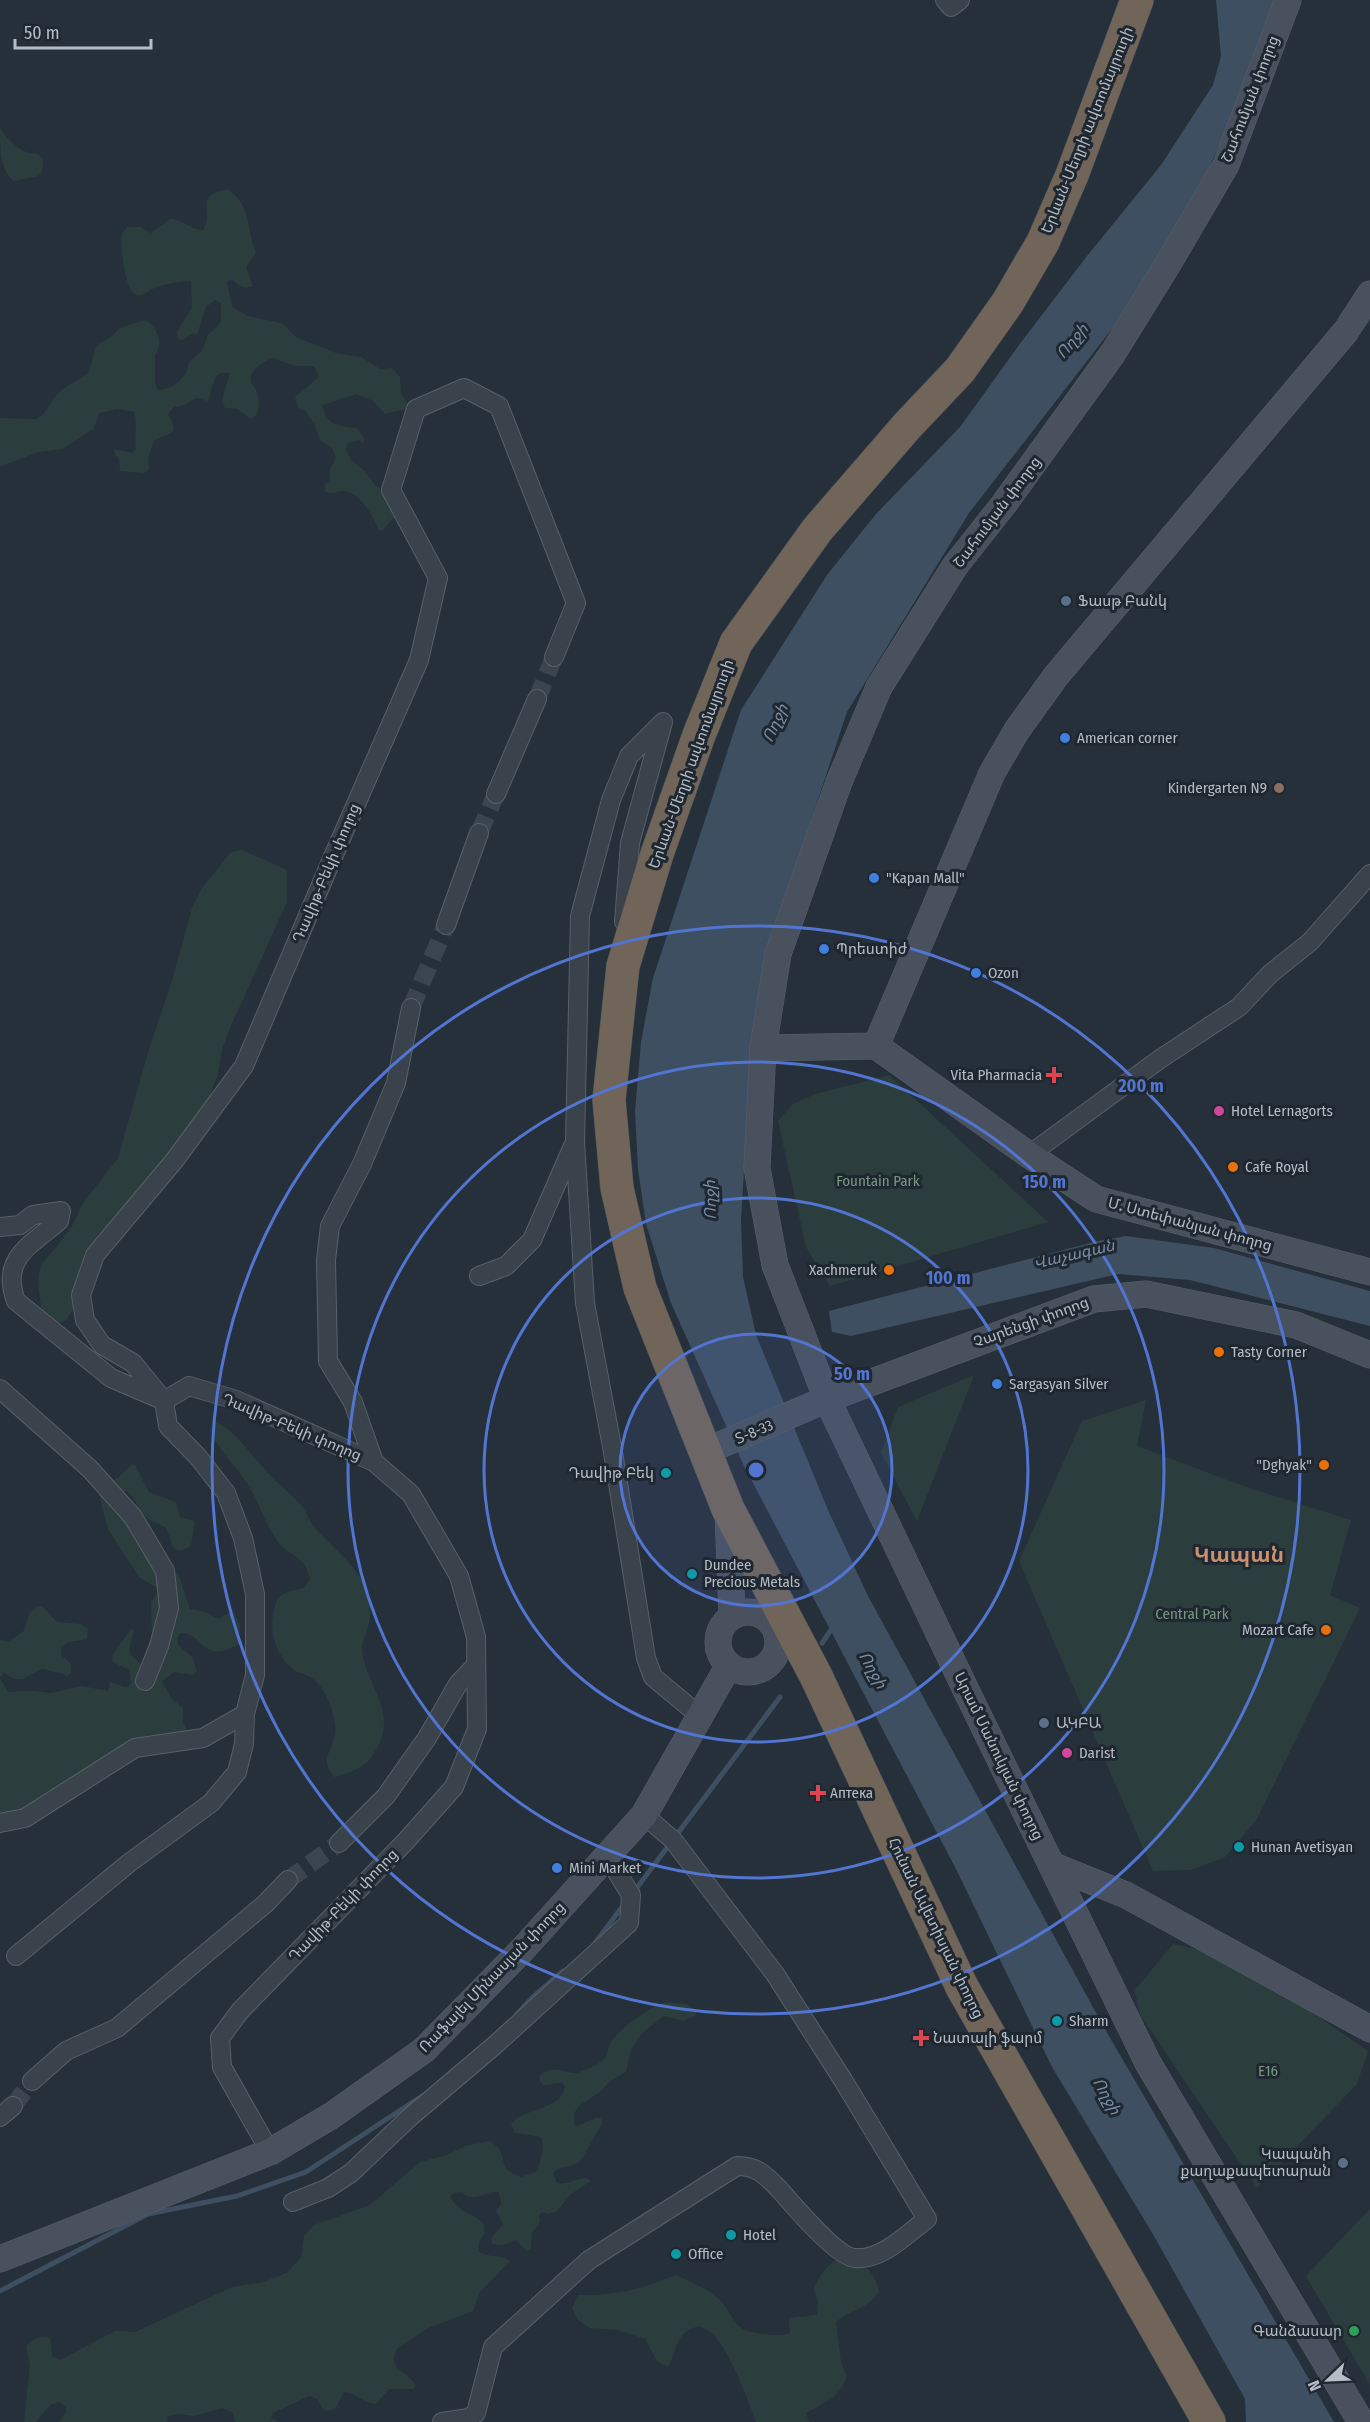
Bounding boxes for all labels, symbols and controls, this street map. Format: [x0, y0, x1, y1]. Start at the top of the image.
scale bar [15, 12, 152, 50]
text: 50 m [24, 22, 60, 44]
street label: Երևան-Մեղրի ավտոմայրուղի [1037, 24, 1137, 236]
street label: Շահումյան փողոց [1218, 33, 1282, 165]
water label: Ողջի [1052, 319, 1092, 362]
street label: Շահումյան փողոց [949, 453, 1045, 571]
place label: Ֆասթ Բանկ [1078, 592, 1167, 610]
marker: Ֆասթ Բանկ [1059, 594, 1073, 608]
street label: Երևան-Մեղրի ավտոմայրուղի [645, 657, 737, 871]
water label: Ողջի [758, 701, 792, 745]
place label: American corner [1077, 729, 1178, 747]
marker: American corner [1058, 731, 1072, 745]
place label: Kindergarten N9 [1168, 779, 1267, 797]
marker: Kindergarten N9 [1272, 781, 1286, 795]
street label: Դավիթ-Բեկի փողոց [289, 801, 363, 945]
place label: "Kapan Mall" [886, 869, 965, 887]
marker: "Kapan Mall" [867, 871, 881, 885]
place label: Պրեստիժ [836, 940, 908, 958]
marker: Պրեստիժ [817, 942, 831, 956]
place label: Ozon [988, 964, 1019, 982]
marker: Ozon [969, 966, 983, 980]
place label: Vita Pharmacia [950, 1066, 1042, 1084]
marker: Vita Pharmacia [1047, 1068, 1061, 1082]
text: 200 m [1117, 1075, 1164, 1097]
place label: Hotel Lernagorts [1231, 1102, 1333, 1120]
marker: Hotel Lernagorts [1212, 1104, 1226, 1118]
place label: Cafe Royal [1245, 1158, 1309, 1176]
marker: Cafe Royal [1226, 1160, 1240, 1174]
text: 150 m [1022, 1171, 1066, 1193]
park label: Fountain Park [836, 1172, 920, 1190]
water label: Ողջի [700, 1180, 720, 1220]
street label: Մ. Ստեփանյան փողոց [1106, 1193, 1274, 1255]
water label: Վաչագան [1032, 1235, 1118, 1273]
place label: Xachmeruk [809, 1261, 877, 1279]
marker: Xachmeruk [882, 1263, 896, 1277]
text: 100 m [926, 1267, 970, 1289]
street label: Չարենցի փողոց [971, 1293, 1091, 1351]
place label: Tasty Corner [1231, 1343, 1308, 1361]
marker: Tasty Corner [1212, 1345, 1226, 1359]
text: 50 m [834, 1363, 870, 1385]
place label: Sargasyan Silver [1009, 1375, 1109, 1393]
marker: Sargasyan Silver [990, 1377, 1004, 1391]
street label: Դավիթ-Բեկի փողոց [220, 1390, 364, 1464]
street label: Տ-8-33 [732, 1416, 776, 1448]
place label: "Dghyak" [1256, 1456, 1312, 1474]
marker: "Dghyak" [1317, 1458, 1331, 1472]
centre of rings [746, 1460, 766, 1480]
place label: Դավիթ Բեկ [569, 1464, 654, 1482]
marker: Դավիթ Բեկ [659, 1466, 673, 1480]
district label: Կապան [1194, 1542, 1284, 1568]
place label: Dundee Precious Metals [704, 1556, 800, 1591]
marker: Dundee Precious Metals [685, 1567, 699, 1581]
park label: Central Park [1155, 1605, 1229, 1623]
place label: Mozart Cafe [1242, 1621, 1314, 1639]
marker: Mozart Cafe [1319, 1623, 1333, 1637]
water label: Ողջի [855, 1648, 891, 1692]
street label: Արամ Մանուկյան փողոց [950, 1669, 1048, 1843]
place label: ԱԿԲԱ [1056, 1714, 1101, 1732]
marker: ԱԿԲԱ [1037, 1716, 1051, 1730]
place label: Darist [1079, 1744, 1115, 1762]
marker: Darist [1060, 1746, 1074, 1760]
place label: Аптека [830, 1784, 873, 1802]
marker: Аптека [811, 1786, 825, 1800]
street label: Հունան Ավետիսյան փողոց [884, 1835, 988, 2021]
place label: Hunan Avetisyan [1251, 1838, 1353, 1856]
marker: Hunan Avetisyan [1232, 1840, 1246, 1854]
street label: Դավիթ-Բեկի փողոց [285, 1845, 401, 1965]
place label: Mini Market [569, 1859, 641, 1877]
marker: Mini Market [550, 1861, 564, 1875]
street label: Ռաֆայել Մինասյան փողոց [415, 1898, 569, 2056]
place label: Sharm [1069, 2012, 1108, 2030]
marker: Sharm [1050, 2014, 1064, 2028]
place label: Նատալի ֆարմ [933, 2029, 1042, 2047]
marker: Նատալի ֆարմ [914, 2031, 928, 2045]
park label: E16 [1258, 2062, 1278, 2080]
water label: Ողջի [1089, 2074, 1125, 2118]
place label: Կապանի քաղաքապետարան [1180, 2145, 1331, 2180]
marker: Կապանի քաղաքապետարան [1336, 2156, 1350, 2170]
place label: Hotel [743, 2226, 776, 2244]
marker: Hotel [724, 2228, 738, 2242]
place label: Office [688, 2245, 723, 2263]
marker: Office [669, 2247, 683, 2261]
place label: Գանձասար [1253, 2322, 1342, 2340]
marker: Գանձասար [1347, 2324, 1361, 2338]
north arrow [1298, 2350, 1358, 2410]
text: N [1304, 2378, 1325, 2394]

